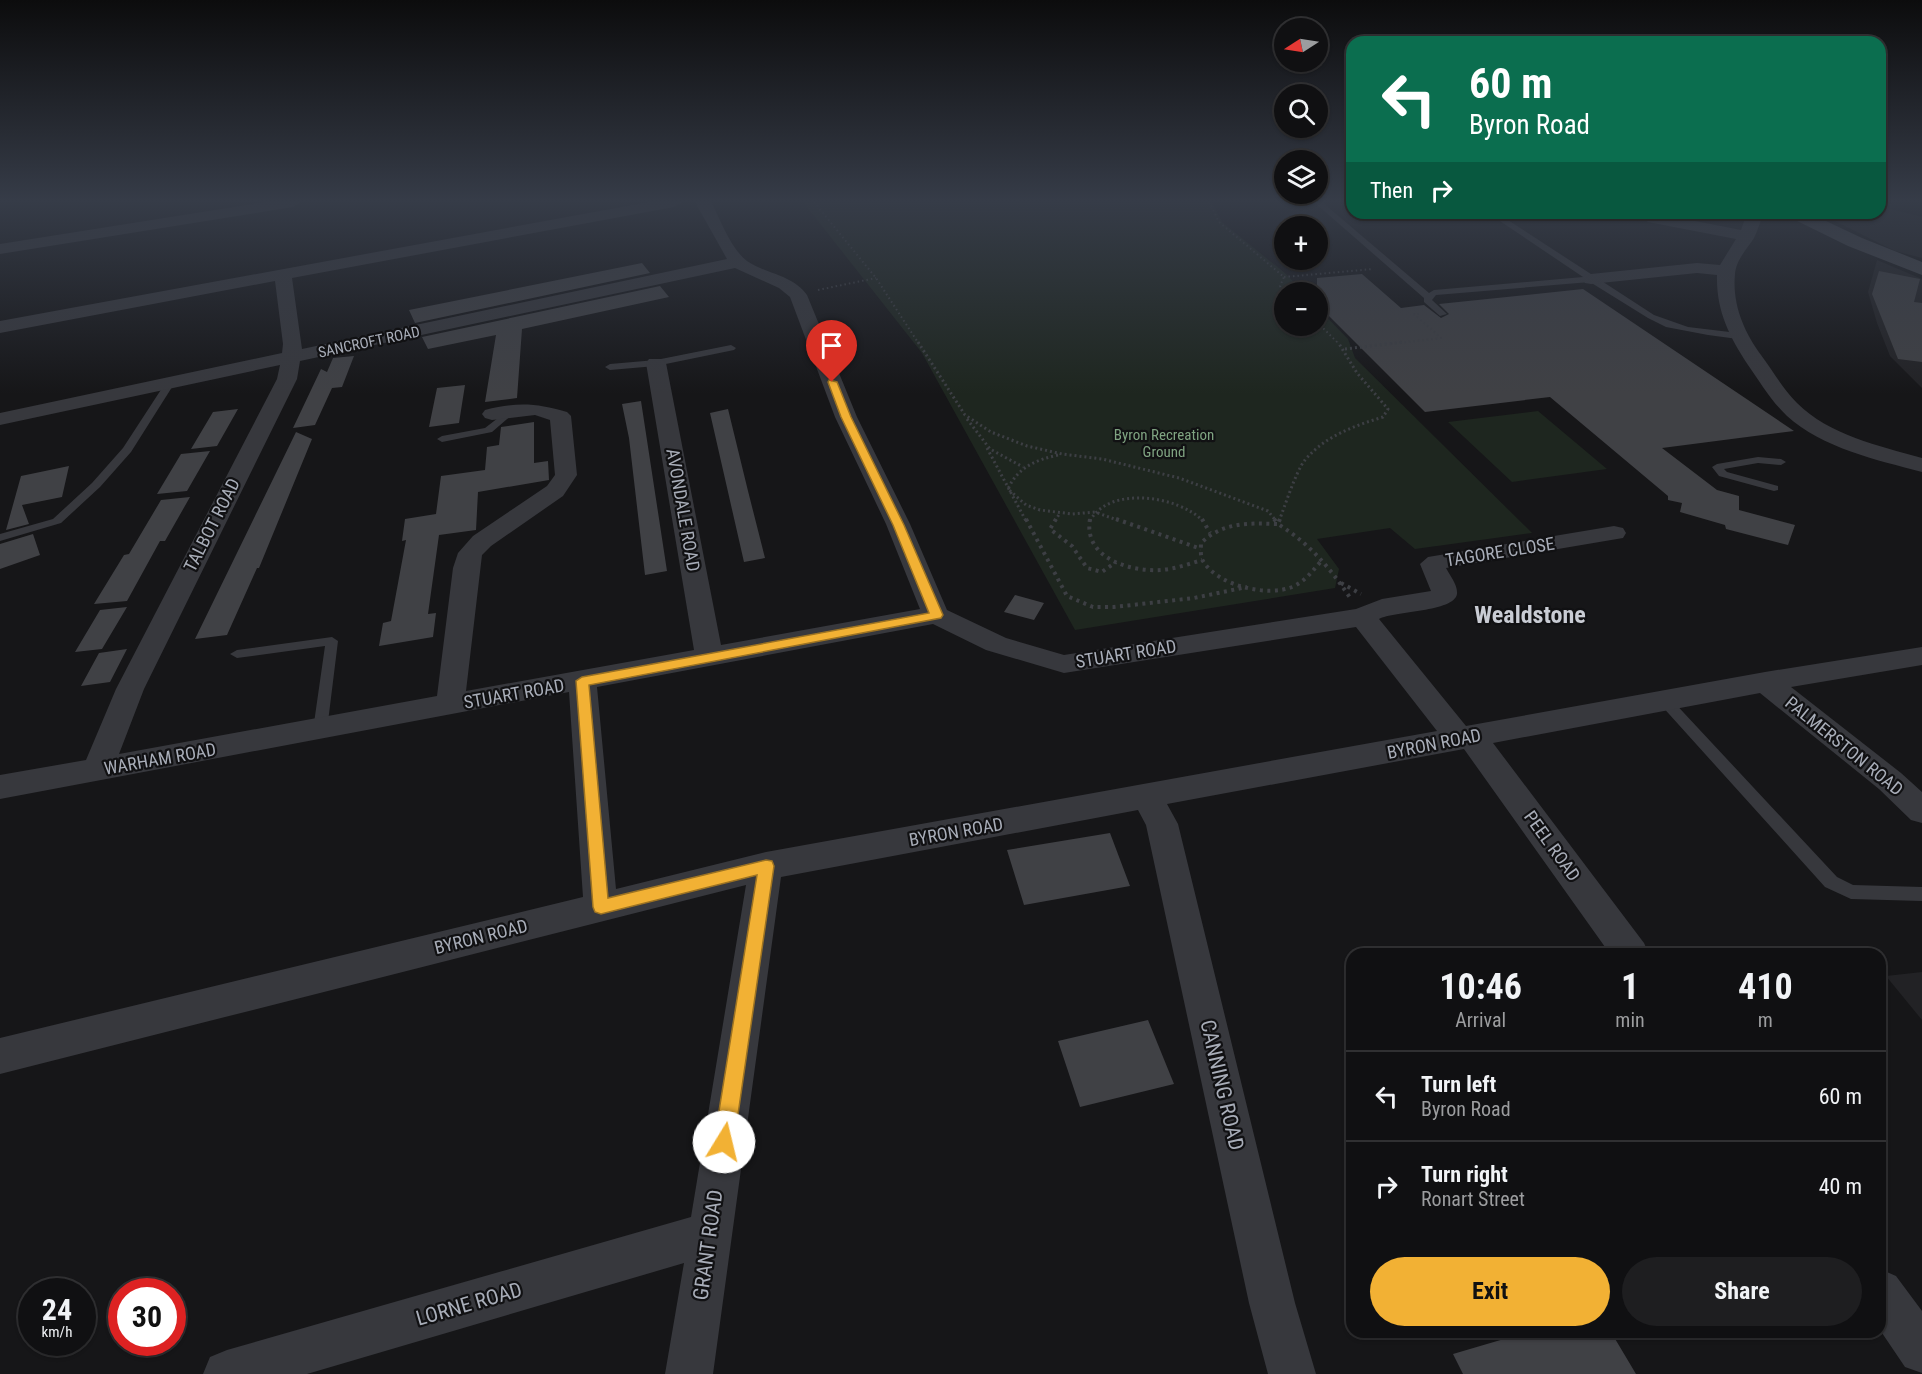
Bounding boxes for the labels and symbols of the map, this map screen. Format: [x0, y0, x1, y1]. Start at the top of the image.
north arrow [1274, 18, 1328, 72]
pin [806, 320, 857, 382]
street label: SANCROFT ROAD [316, 322, 422, 362]
park label: Byron Recreation Ground [1114, 426, 1214, 461]
street label: AVONDALE ROAD [662, 447, 705, 573]
street label: TALBOT ROAD [179, 475, 244, 575]
street label: TAGORE CLOSE [1444, 532, 1556, 571]
district label: Wealdstone [1474, 601, 1586, 629]
street label: STUART ROAD [1074, 635, 1178, 672]
street label: STUART ROAD [462, 674, 566, 713]
street label: PALMERSTON ROAD [1781, 692, 1907, 799]
street label: BYRON ROAD [1385, 724, 1483, 763]
street label: WARHAM ROAD [102, 738, 218, 779]
street label: PEEL ROAD [1520, 807, 1585, 885]
street label: BYRON ROAD [907, 813, 1005, 850]
street label: BYRON ROAD [432, 915, 530, 958]
street label: CANNING ROAD [1195, 1017, 1249, 1153]
position arrow [692, 1110, 756, 1174]
street label: GRANT ROAD [688, 1188, 728, 1302]
street label: LORNE ROAD [413, 1277, 525, 1331]
speed limit sign: 30 [108, 1278, 186, 1356]

